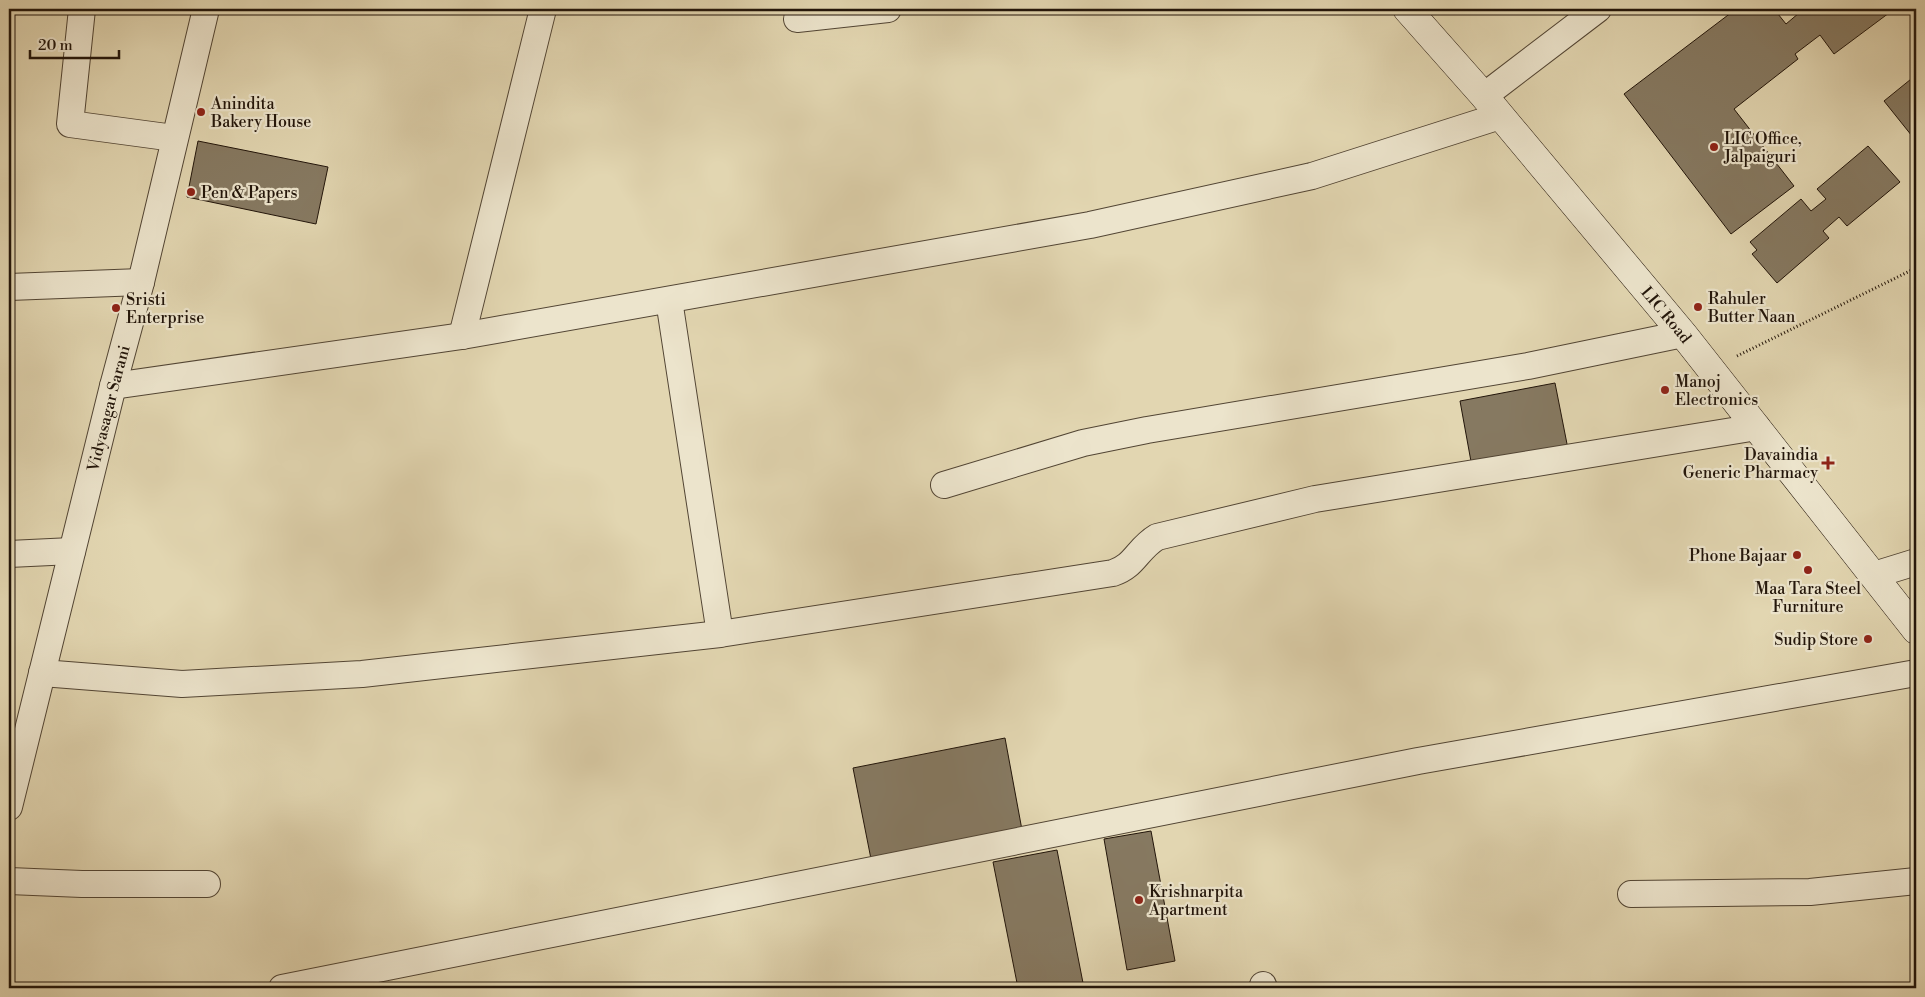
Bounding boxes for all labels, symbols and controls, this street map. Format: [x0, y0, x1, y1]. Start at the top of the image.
scale bar [30, 28, 119, 60]
text: 20 m [38, 36, 73, 55]
place label: Anindita Bakery House [210, 94, 311, 132]
marker: Anindita Bakery House [195, 106, 207, 118]
place label: LIC Office, Jalpaiguri [1723, 129, 1802, 167]
marker: LIC Office, Jalpaiguri [1708, 141, 1720, 153]
place label: Pen & Papers [201, 183, 297, 203]
marker: Pen & Papers [185, 186, 197, 198]
street label: LIC Road [1636, 283, 1695, 348]
place label: Rahuler Butter Naan [1707, 289, 1796, 327]
place label: Sristi Enterprise [126, 290, 204, 328]
marker: Rahuler Butter Naan [1692, 301, 1704, 313]
marker: Sristi Enterprise [110, 302, 122, 314]
street label: Vidyasagar Sarani [83, 343, 135, 475]
place label: Manoj Electronics [1675, 372, 1758, 410]
marker: Manoj Electronics [1659, 384, 1671, 396]
place label: Davaindia Generic Pharmacy [1683, 445, 1819, 483]
marker: Davaindia Generic Pharmacy [1822, 457, 1834, 469]
place label: Phone Bajaar [1689, 546, 1787, 566]
marker: Phone Bajaar [1791, 549, 1803, 561]
marker: Maa Tara Steel Furniture [1802, 564, 1814, 576]
place label: Maa Tara Steel Furniture [1755, 579, 1861, 617]
place label: Sudip Store [1774, 630, 1858, 650]
marker: Sudip Store [1862, 633, 1874, 645]
place label: Krishnarpita Apartment [1148, 882, 1244, 920]
marker: Krishnarpita Apartment [1133, 894, 1145, 906]

